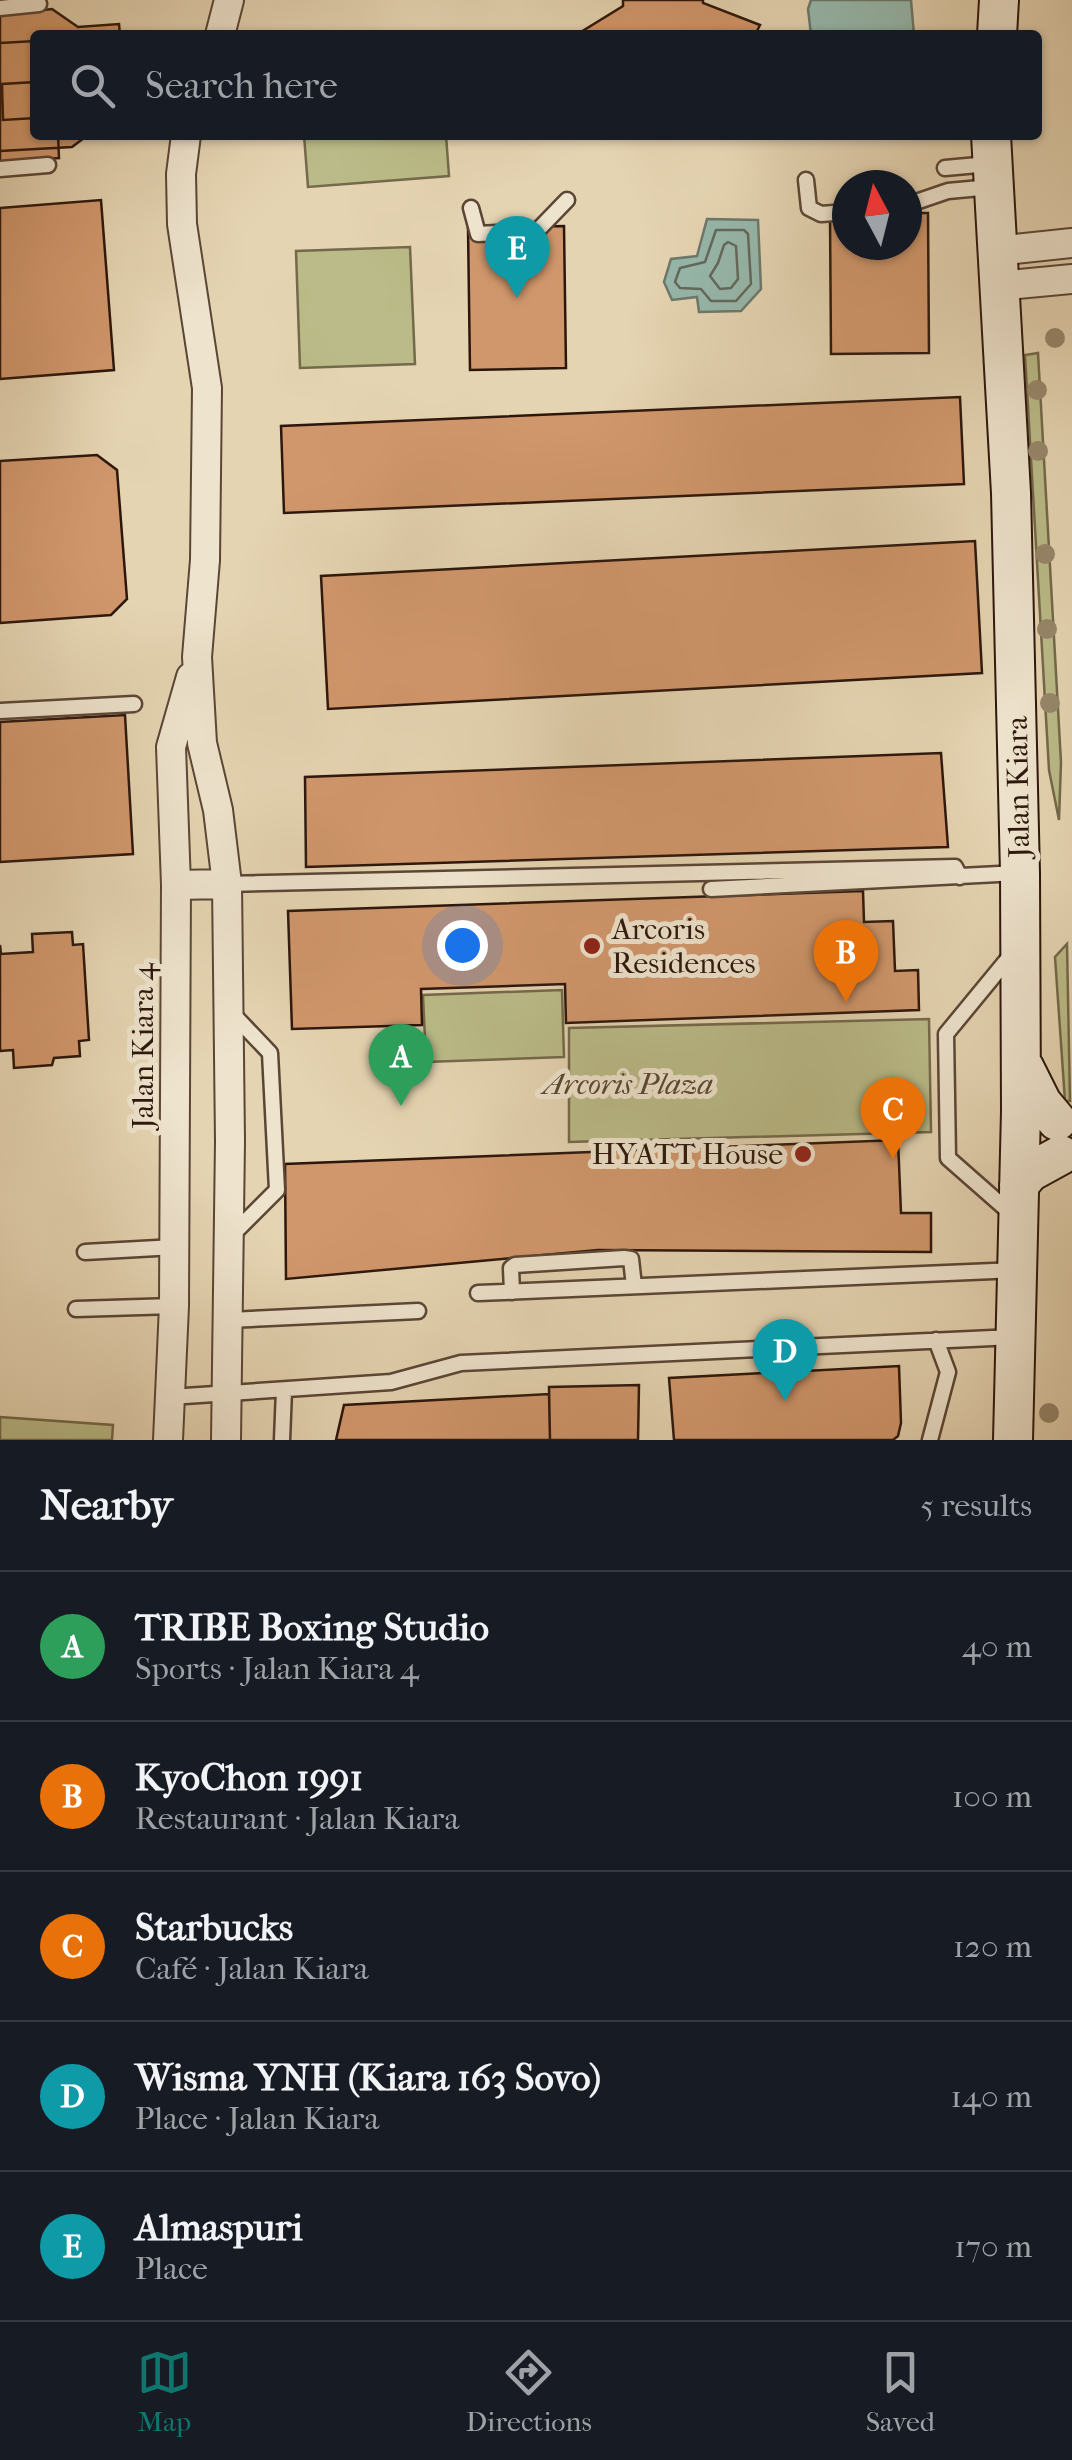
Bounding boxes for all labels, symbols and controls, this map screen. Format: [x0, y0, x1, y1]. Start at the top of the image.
search box [30, 30, 1042, 140]
icon: search [65, 58, 120, 113]
text: Search here [145, 63, 338, 108]
north arrow [832, 170, 922, 260]
pin: E [484, 216, 550, 298]
street label: Jalan Kiara [1000, 715, 1037, 860]
place label: Arcoris Residences [611, 912, 756, 981]
your location [437, 920, 488, 971]
pin: B [814, 920, 878, 1002]
marker: Arcoris Residences [581, 935, 603, 957]
street label: Jalan Kiara 4 [126, 962, 161, 1131]
pin: A [368, 1024, 434, 1106]
park label: Arcoris Plaza [539, 1067, 713, 1102]
pin: C [860, 1076, 926, 1159]
place label: HYATT House [592, 1137, 783, 1172]
marker: HYATT House [792, 1143, 814, 1165]
pin: D [752, 1318, 818, 1401]
text: Nearby [40, 1481, 172, 1530]
text: 5 results [920, 1487, 1032, 1524]
text: TRIBE Boxing Studio [135, 1605, 489, 1650]
text: A [62, 1628, 83, 1665]
text: 40 m [962, 1628, 1032, 1665]
text: Sports · Jalan Kiara 4 [135, 1650, 419, 1687]
text: KyoChon 1991 [135, 1755, 363, 1800]
text: B [62, 1778, 83, 1815]
text: 100 m [952, 1778, 1032, 1815]
text: Restaurant · Jalan Kiara [135, 1800, 459, 1837]
text: Starbucks [135, 1905, 293, 1950]
text: C [62, 1928, 83, 1965]
text: 120 m [953, 1928, 1032, 1965]
text: Café · Jalan Kiara [135, 1950, 369, 1987]
text: Wisma YNH (Kiara 163 Sovo) [135, 2055, 601, 2100]
text: D [60, 2078, 85, 2115]
text: 140 m [951, 2078, 1032, 2115]
text: Place · Jalan Kiara [135, 2100, 379, 2137]
text: Almaspuri [135, 2205, 303, 2250]
text: E [63, 2228, 82, 2265]
text: 170 m [954, 2228, 1032, 2265]
text: Place [135, 2250, 208, 2287]
tab: Map [137, 2345, 192, 2438]
tab: Directions [466, 2345, 592, 2438]
tab: Saved [866, 2345, 935, 2438]

